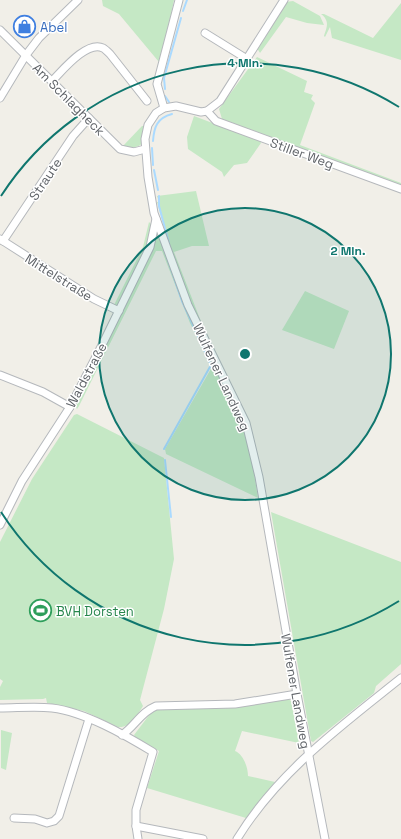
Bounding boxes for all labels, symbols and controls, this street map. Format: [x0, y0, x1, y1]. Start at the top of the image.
shop icon: Abel [11, 14, 37, 40]
place label: Abel [40, 19, 67, 36]
text: 4 Min. [227, 55, 263, 71]
street label: Am Schlagheck [29, 60, 108, 139]
street label: Stiller Weg [268, 134, 336, 173]
street label: Straute [25, 155, 66, 204]
text: 2 Min. [331, 243, 365, 259]
street label: Mittelstraße [22, 250, 96, 305]
street label: Wulfener Landweg [189, 321, 254, 434]
street label: Waldstraße [62, 340, 111, 411]
centre of rings [238, 347, 252, 361]
sports icon: BVH Dorsten [28, 598, 54, 624]
place label: BVH Dorsten [56, 603, 134, 620]
street label: Wulfener Landweg [277, 632, 314, 750]

